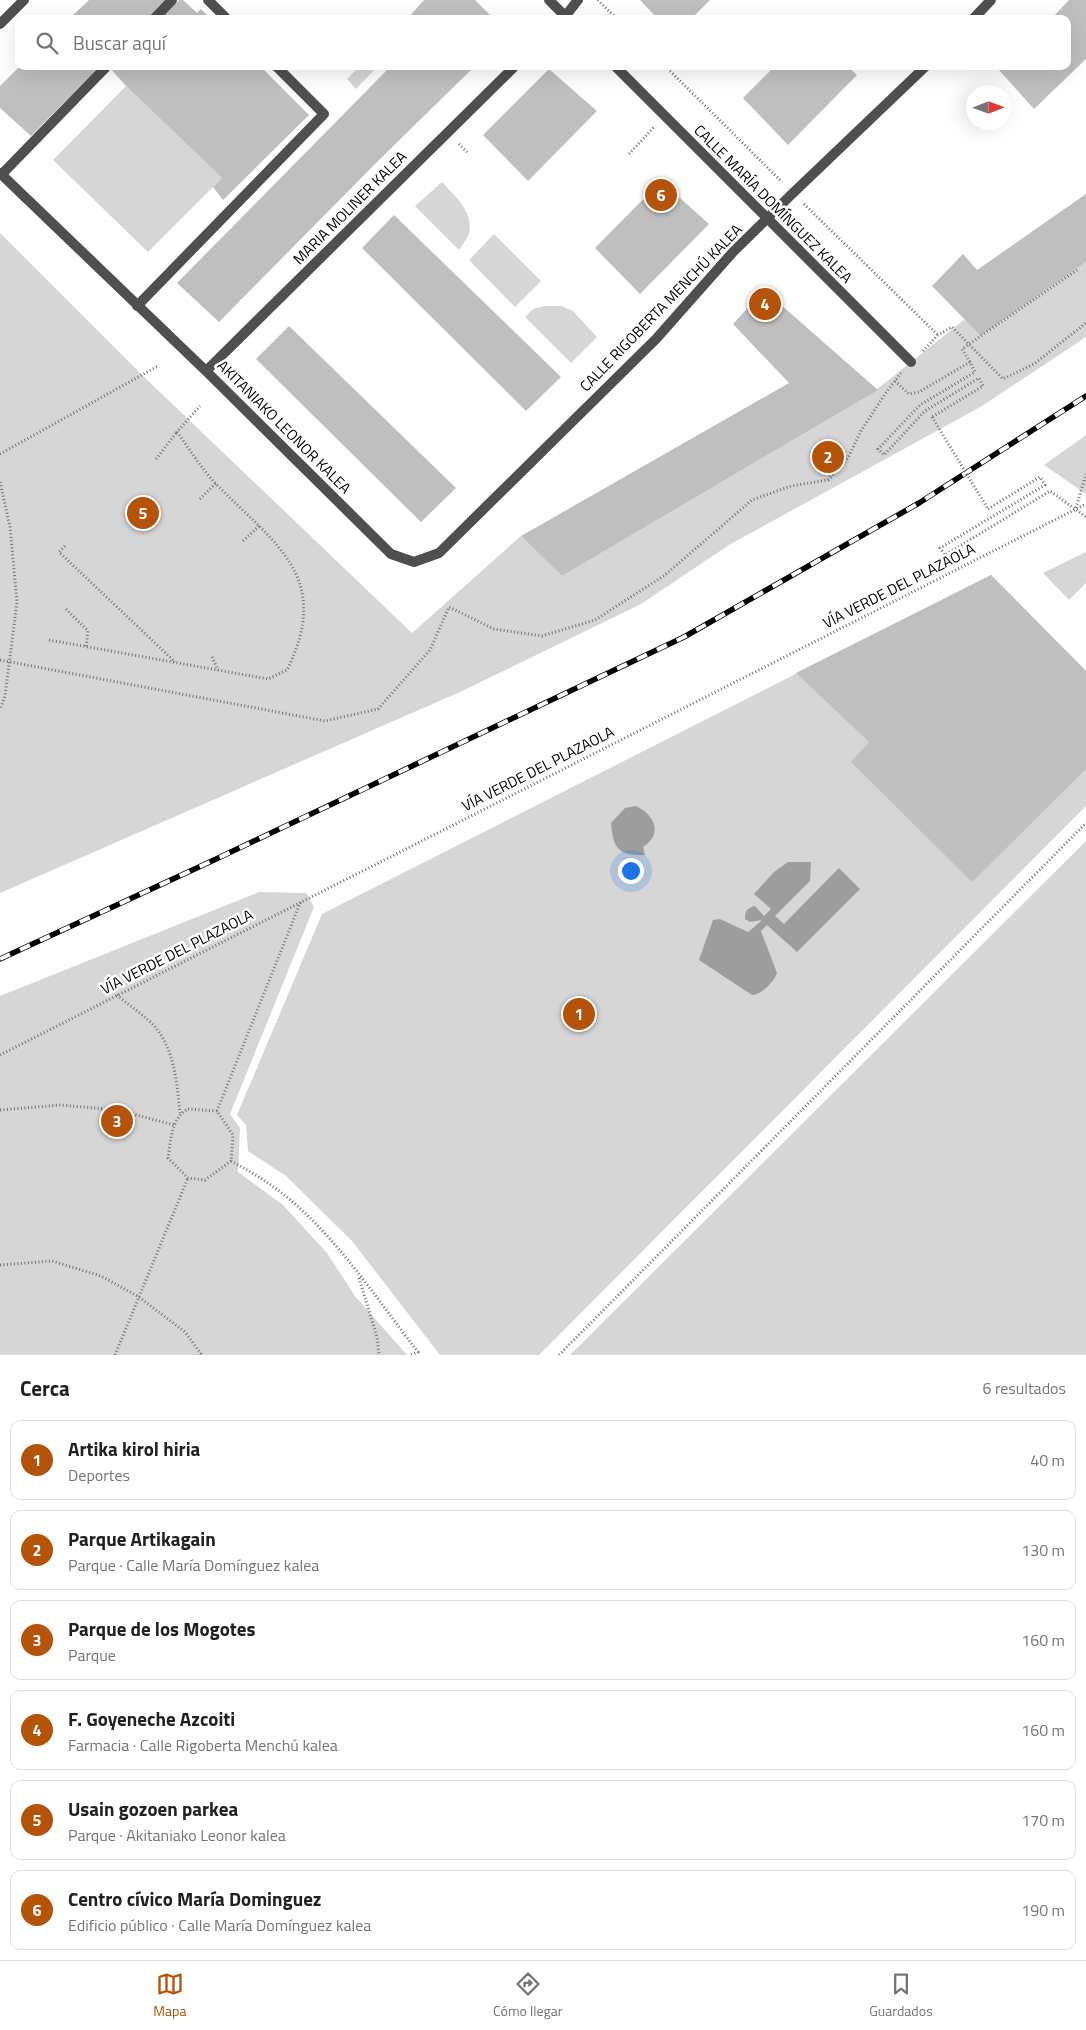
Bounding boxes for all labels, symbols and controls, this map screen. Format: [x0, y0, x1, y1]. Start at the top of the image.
search box [15, 15, 1071, 70]
text: Buscar aquí [73, 28, 166, 57]
icon: search [33, 29, 61, 57]
north arrow [966, 85, 1011, 130]
street label: CALLE MARÍA DOMÍNGUEZ KALEA [689, 119, 858, 288]
street label: MARIA MOLINER KALEA [287, 145, 412, 270]
pin: 6 [645, 176, 677, 214]
street label: CALLE RIGOBERTA MENCHÚ KALEA [574, 219, 747, 397]
pin: 4 [749, 285, 781, 323]
street label: AKITANIAKO LEONOR KALEA [212, 354, 357, 499]
pin: 2 [812, 438, 844, 476]
pin: 5 [127, 494, 159, 532]
street label: VÍA VERDE DEL PLAZAOLA [818, 537, 979, 634]
street label: VÍA VERDE DEL PLAZAOLA [457, 720, 618, 817]
your location [618, 858, 644, 884]
street label: VÍA VERDE DEL PLAZAOLA [96, 903, 257, 1000]
pin: 1 [563, 995, 595, 1033]
pin: 3 [101, 1102, 133, 1140]
text: Cerca [20, 1372, 70, 1404]
text: 6 resultados [982, 1376, 1066, 1400]
text: Artika kirol hiria [68, 1434, 200, 1463]
text: 1 [33, 1448, 41, 1472]
text: 40 m [1030, 1448, 1065, 1472]
text: Deportes [68, 1463, 130, 1487]
text: Parque Artikagain [68, 1524, 216, 1553]
text: 2 [33, 1538, 41, 1562]
text: 130 m [1021, 1538, 1065, 1562]
text: Parque · Calle María Domínguez kalea [68, 1553, 319, 1577]
text: Parque de los Mogotes [68, 1614, 255, 1643]
text: 3 [33, 1628, 41, 1652]
text: 160 m [1021, 1628, 1065, 1652]
text: Parque [68, 1643, 116, 1667]
text: F. Goyeneche Azcoiti [68, 1704, 235, 1733]
text: 4 [33, 1718, 41, 1742]
text: 160 m [1021, 1718, 1065, 1742]
text: Farmacia · Calle Rigoberta Menchú kalea [68, 1733, 338, 1757]
text: Usain gozoen parkea [68, 1794, 238, 1823]
text: 5 [33, 1808, 41, 1832]
text: 170 m [1021, 1808, 1065, 1832]
text: Parque · Akitaniako Leonor kalea [68, 1823, 286, 1847]
text: Centro cívico María Dominguez [68, 1884, 321, 1913]
text: 6 [33, 1898, 41, 1922]
text: 190 m [1021, 1898, 1065, 1922]
text: Edificio público · Calle María Domínguez kalea [68, 1913, 371, 1937]
tab: Mapa [153, 1970, 186, 2021]
tab: Cómo llegar [493, 1970, 563, 2021]
tab: Guardados [869, 1970, 933, 2021]

